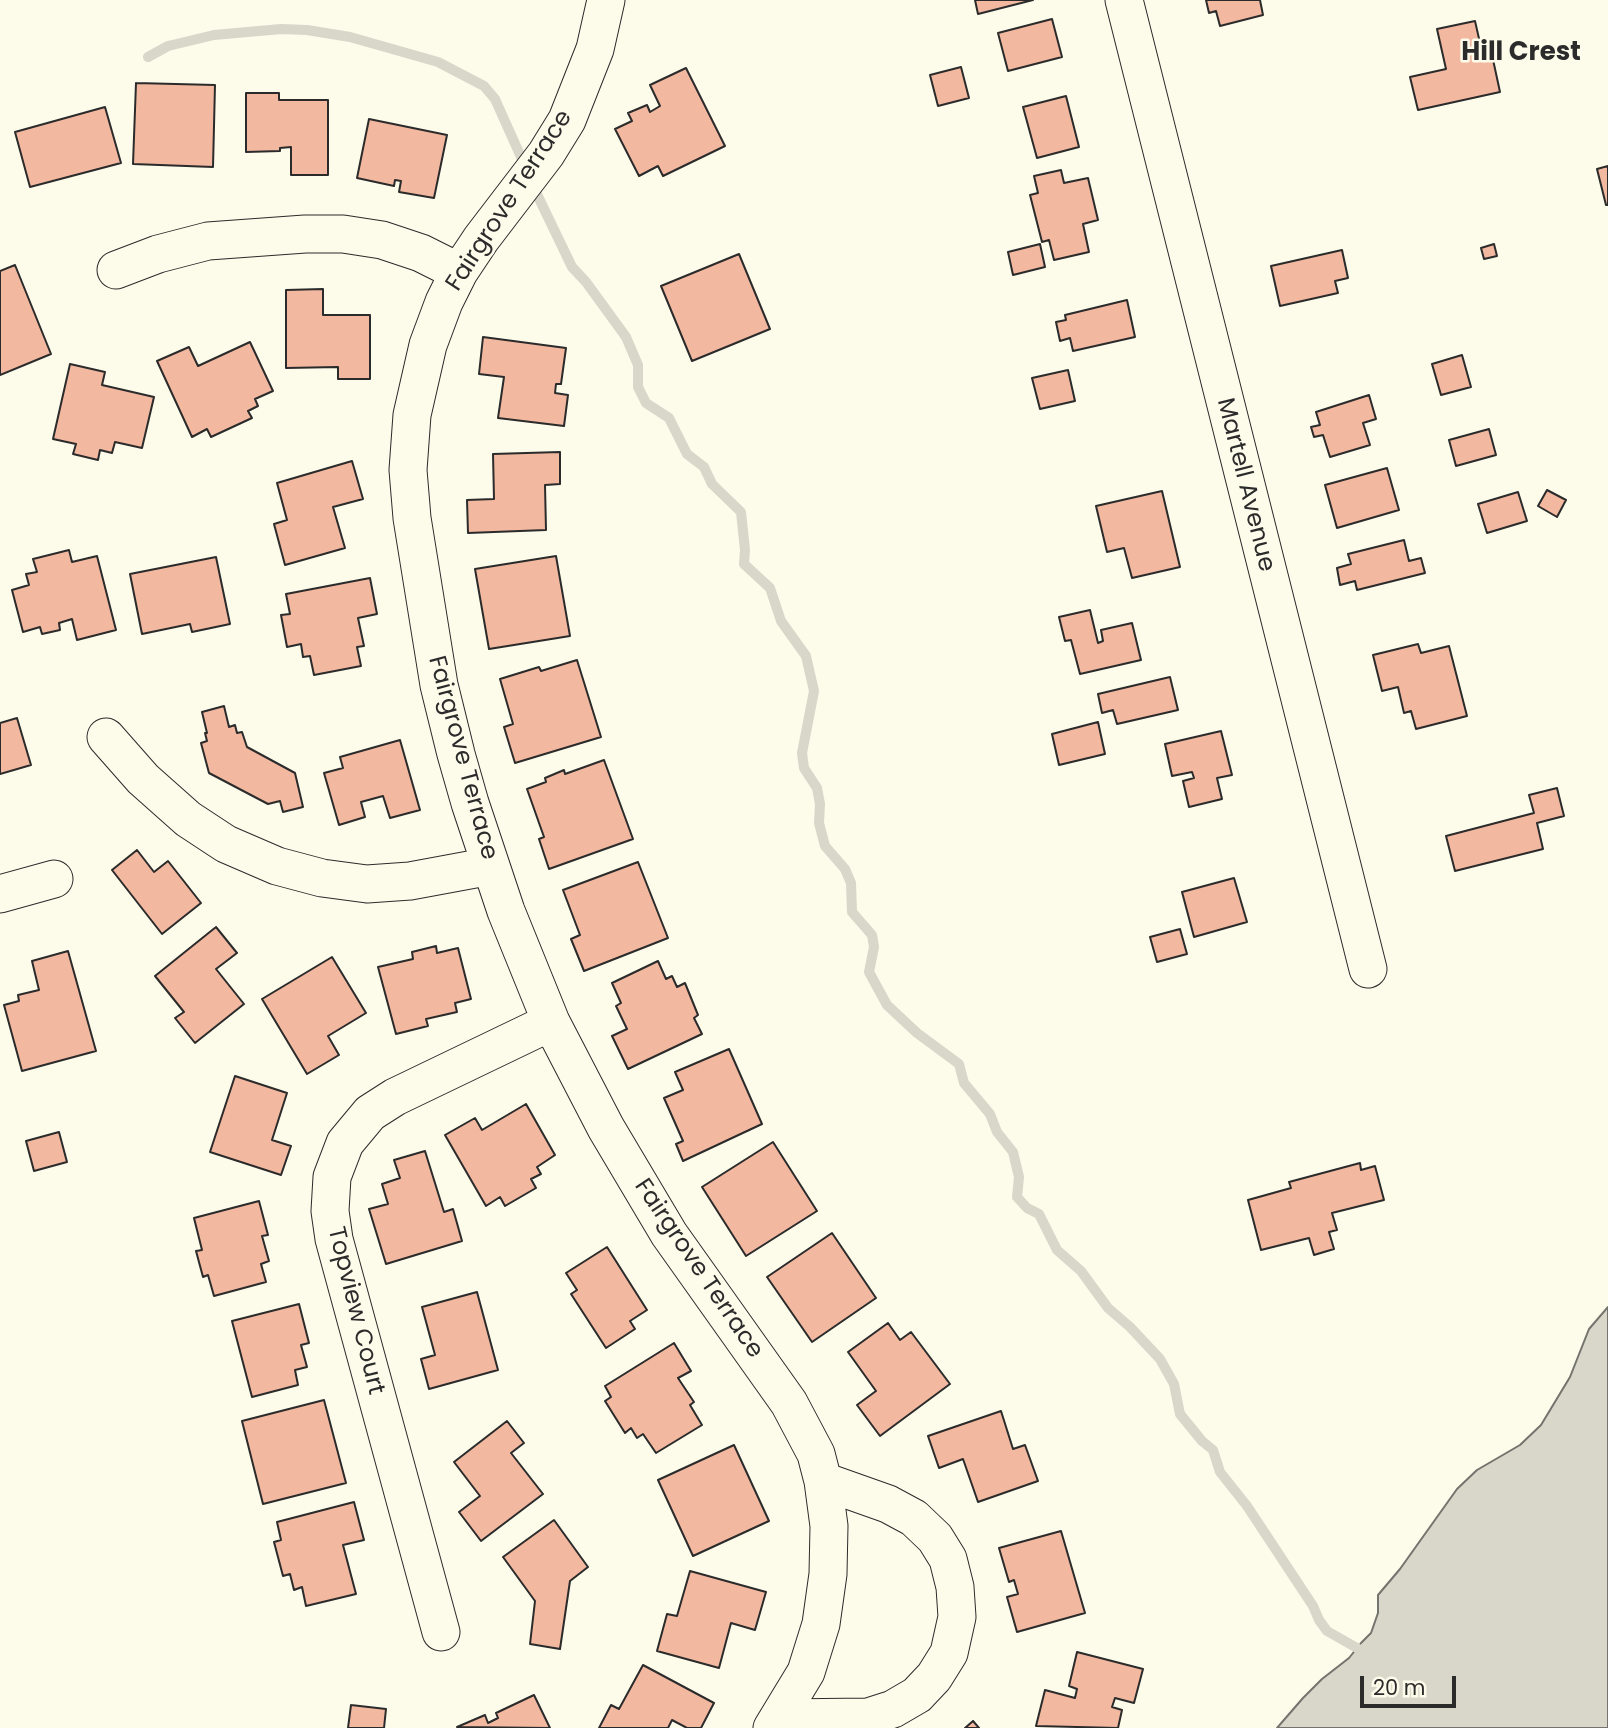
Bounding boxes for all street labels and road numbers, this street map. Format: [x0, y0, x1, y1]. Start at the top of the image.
street label: Fairgrove Terrace [441, 105, 579, 297]
street label: Martell Avenue [1210, 395, 1280, 575]
street label: Fairgrove Terrace [421, 653, 503, 863]
street label: Fairgrove Terrace [627, 1174, 769, 1364]
street label: Topview Court [320, 1224, 390, 1398]

